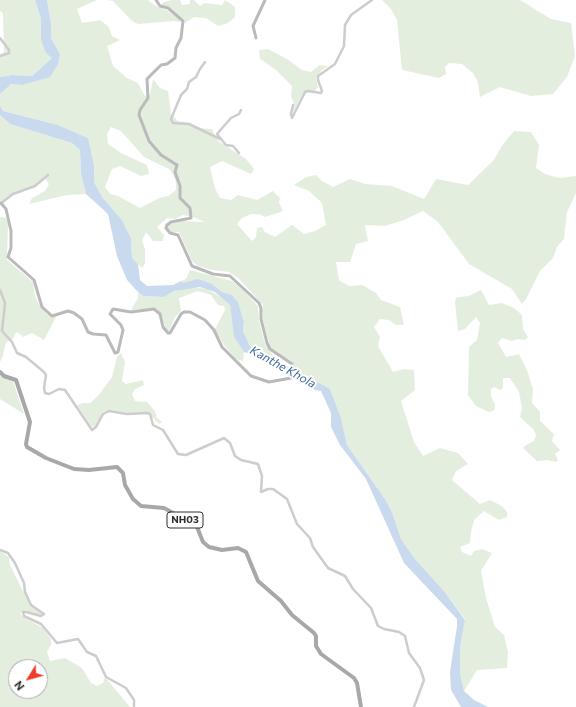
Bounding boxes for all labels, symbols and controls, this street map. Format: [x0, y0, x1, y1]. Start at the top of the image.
water label: Kanthe Khola [248, 343, 318, 391]
road number: NH03 [167, 512, 203, 528]
north arrow [8, 659, 48, 699]
text: N [11, 679, 26, 693]

